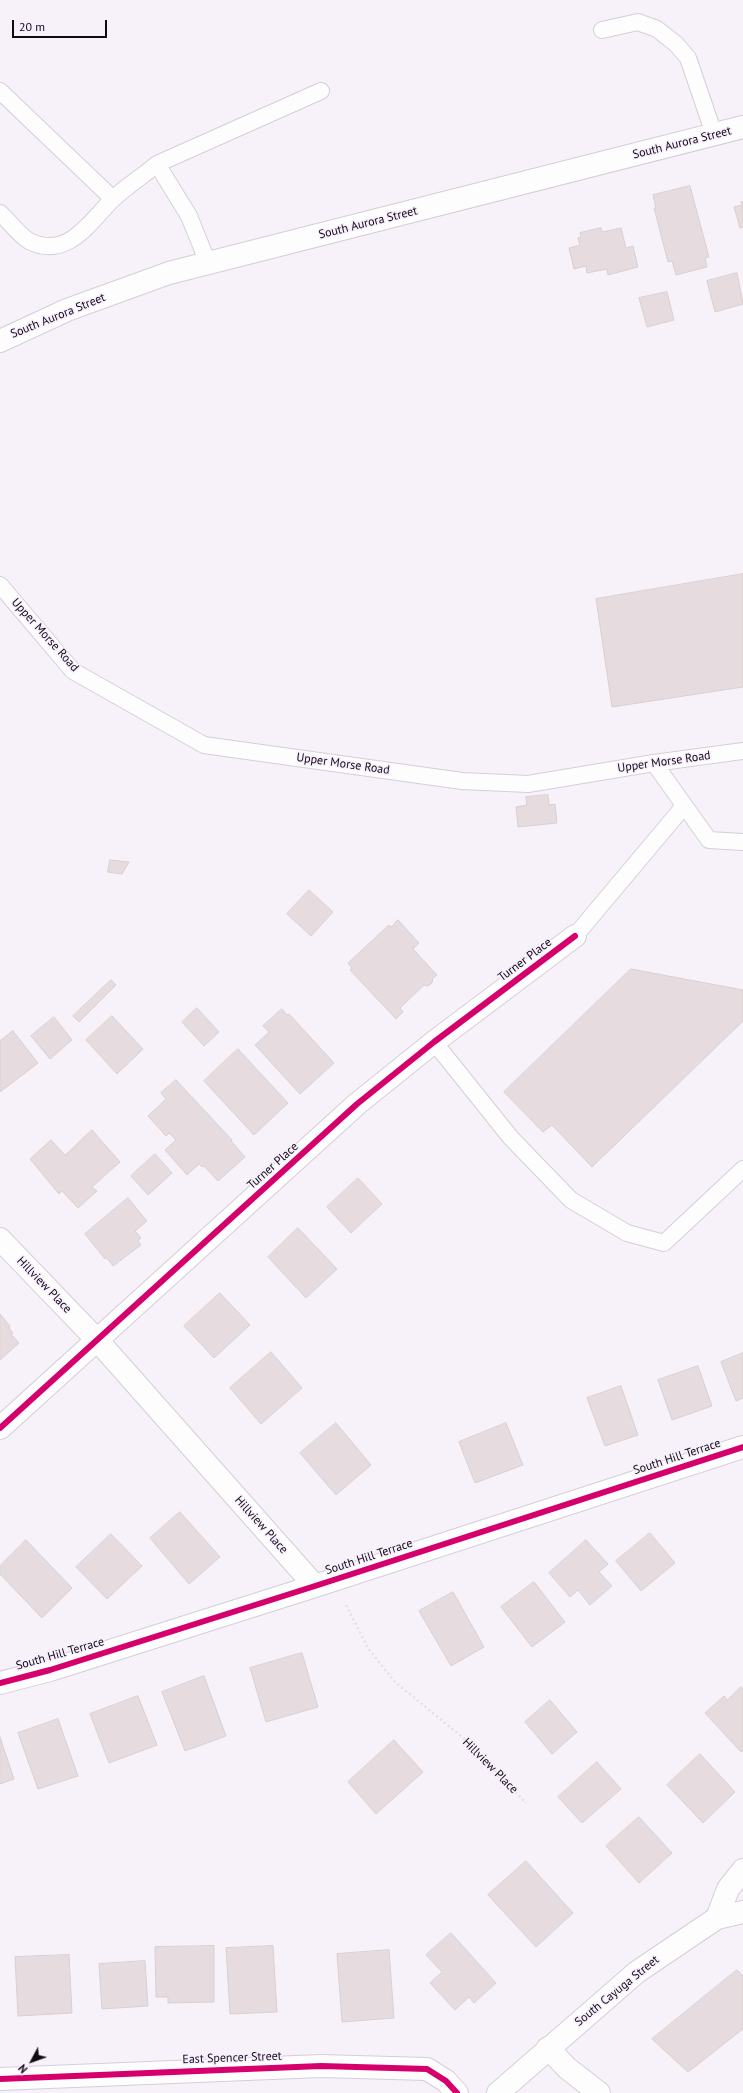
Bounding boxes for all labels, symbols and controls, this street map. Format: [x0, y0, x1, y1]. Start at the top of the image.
scale bar [14, 12, 109, 38]
text: 20 m [19, 19, 45, 34]
street label: South Aurora Street [631, 124, 733, 162]
street label: South Aurora Street [317, 204, 419, 242]
street label: South Aurora Street [8, 290, 108, 342]
street label: Upper Morse Road [8, 595, 82, 675]
street label: Upper Morse Road [616, 748, 712, 776]
street label: Upper Morse Road [295, 750, 391, 778]
street label: Turner Place [495, 935, 555, 985]
street label: Turner Place [245, 1139, 301, 1193]
street label: Hillview Place [14, 1254, 74, 1316]
street label: South Hill Terrace [631, 1436, 723, 1478]
street label: Hillview Place [231, 1493, 291, 1557]
street label: South Hill Terrace [323, 1536, 415, 1578]
street label: South Hill Terrace [14, 1635, 106, 1673]
street label: Hillview Place [459, 1735, 521, 1797]
street label: South Cayuga Street [572, 1953, 662, 2029]
north arrow [12, 2041, 52, 2081]
street label: East Spencer Street [182, 2049, 282, 2067]
text: N [15, 2062, 31, 2076]

